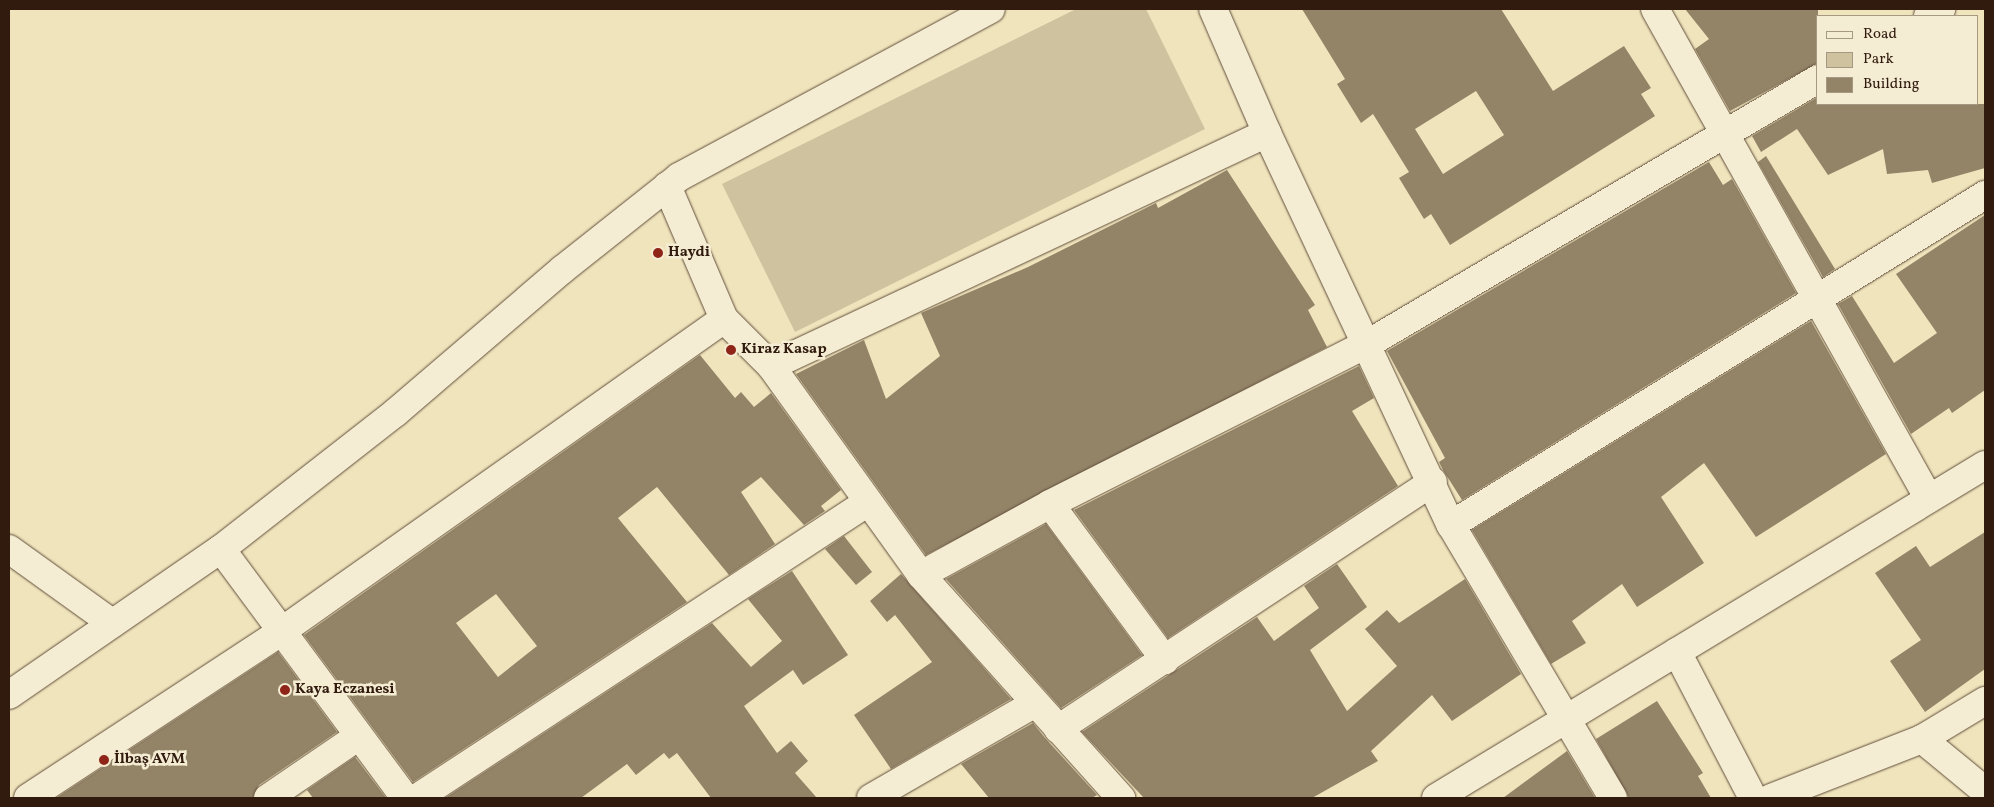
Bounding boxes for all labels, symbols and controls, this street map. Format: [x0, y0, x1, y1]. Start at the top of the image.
legend [1816, 15, 1979, 105]
text: Road [1863, 24, 1897, 45]
text: Park [1863, 49, 1894, 70]
text: Building [1863, 74, 1919, 95]
place label: Haydi [668, 244, 710, 262]
marker: Haydi [652, 247, 664, 259]
place label: Kiraz Kasap [741, 341, 827, 359]
marker: Kiraz Kasap [725, 344, 737, 356]
place label: Kaya Eczanesi [295, 681, 395, 699]
marker: Kaya Eczanesi [279, 684, 291, 696]
place label: İlbaş AVM [114, 751, 185, 769]
marker: İlbaş AVM [98, 754, 110, 766]

